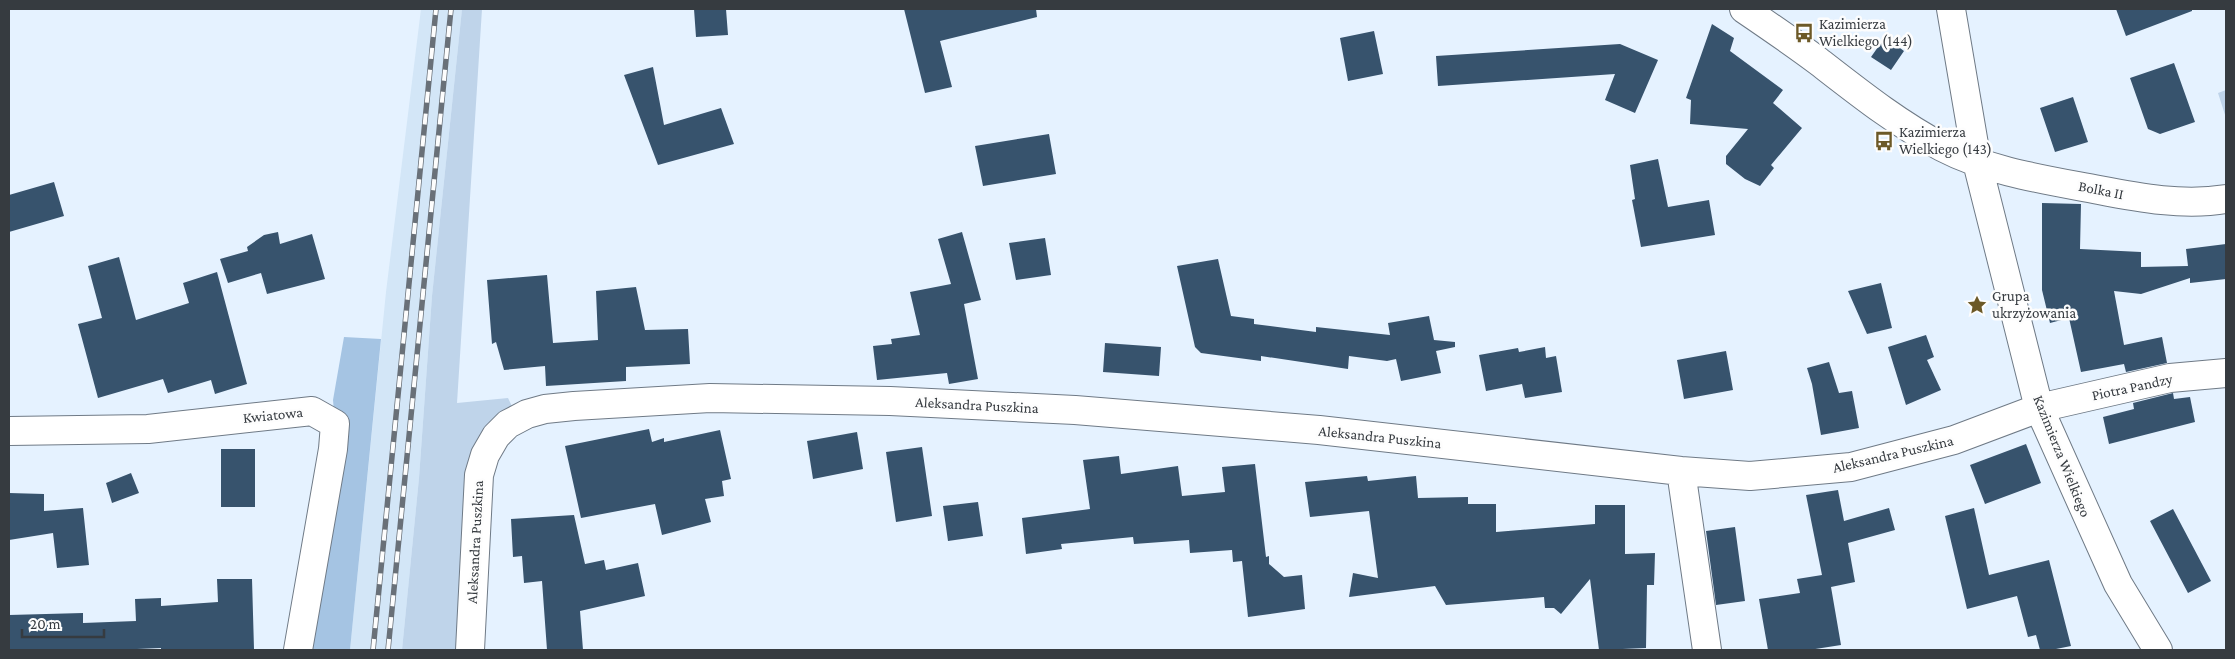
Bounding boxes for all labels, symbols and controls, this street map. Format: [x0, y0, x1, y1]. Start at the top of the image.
place label: Kazimierza Wielkiego (144) [1819, 16, 1913, 50]
bus stop icon: Kazimierza Wielkiego (144) [1793, 22, 1815, 44]
place label: Kazimierza Wielkiego (143) [1899, 124, 1992, 158]
bus stop icon: Kazimierza Wielkiego (143) [1873, 130, 1895, 152]
street label: Bolka II [2077, 178, 2125, 202]
place label: Grupa ukrzyżowania [1992, 288, 2076, 322]
place icon: Grupa ukrzyżowania [1966, 294, 1988, 316]
street label: Piotra Pandzy [2090, 371, 2174, 404]
street label: Kazimierza Wielkiego [2029, 393, 2094, 520]
street label: Aleksandra Puszkina [915, 394, 1039, 416]
street label: Kwiatowa [242, 404, 304, 426]
street label: Aleksandra Puszkina [1318, 423, 1442, 451]
street label: Aleksandra Puszkina [1831, 432, 1955, 476]
street label: Aleksandra Puszkina [464, 480, 486, 604]
scale bar [22, 606, 105, 638]
text: 20 m [30, 616, 61, 632]

